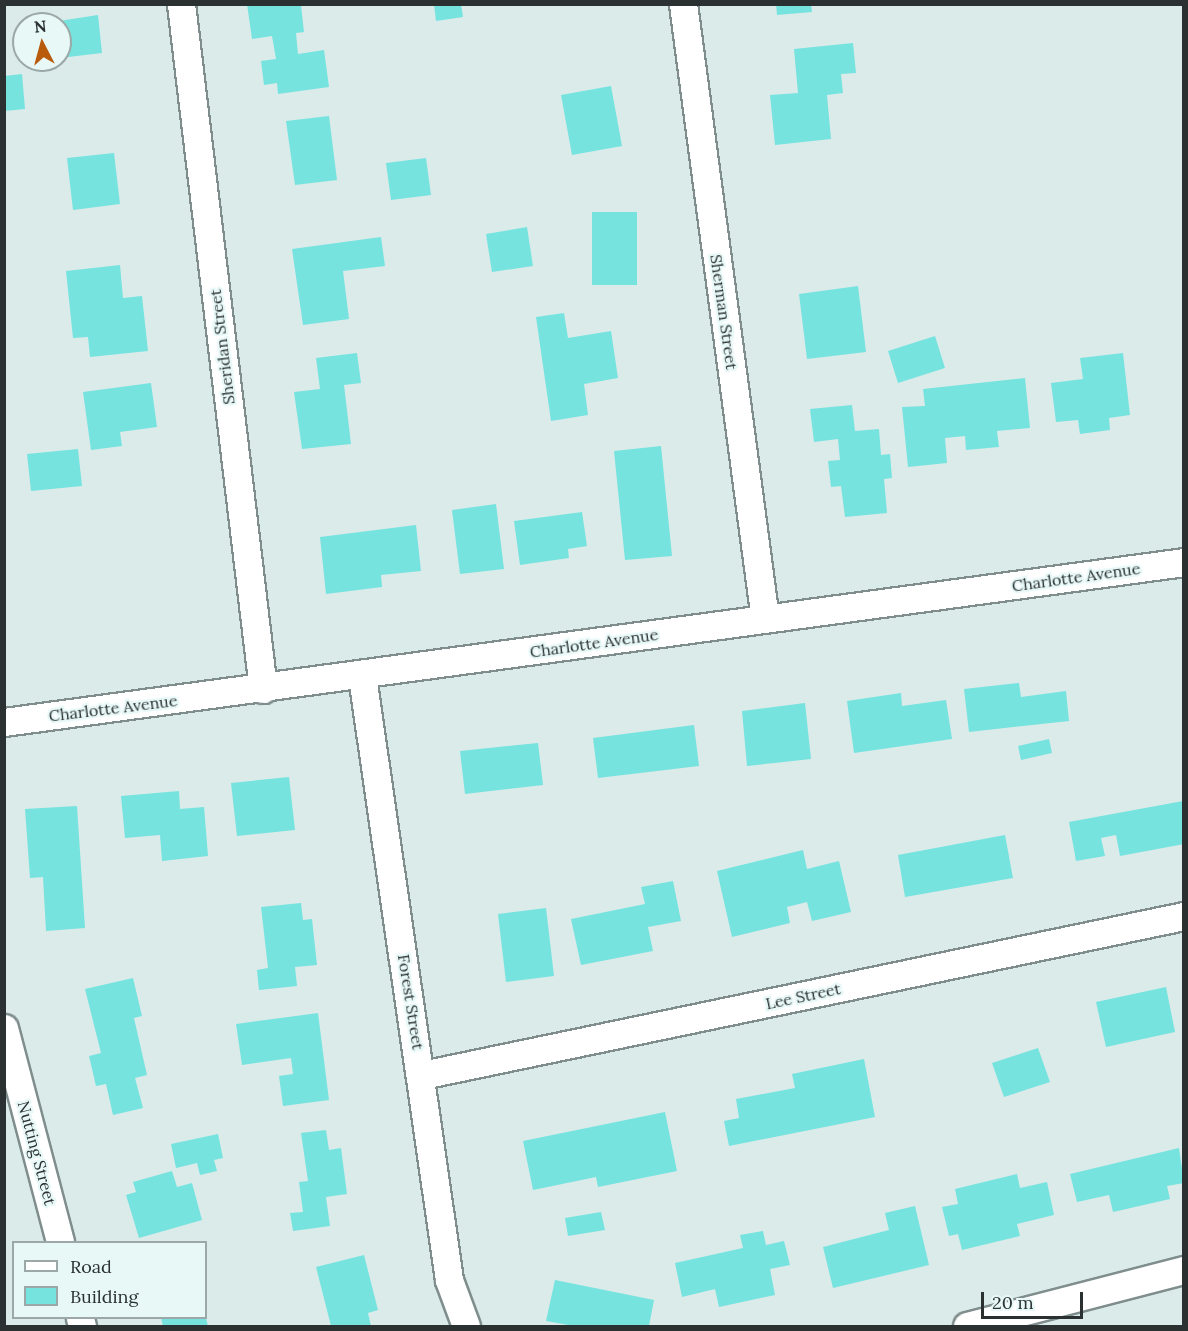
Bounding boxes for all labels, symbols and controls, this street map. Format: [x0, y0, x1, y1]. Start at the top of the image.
north arrow [12, 12, 72, 72]
text: N [33, 15, 48, 37]
street label: Sherman Street [706, 253, 742, 371]
street label: Sheridan Street [205, 288, 239, 406]
street label: Charlotte Avenue [1011, 558, 1141, 596]
street label: Charlotte Avenue [529, 624, 659, 662]
street label: Charlotte Avenue [48, 691, 178, 725]
street label: Forest Street [394, 953, 428, 1051]
street label: Lee Street [764, 979, 842, 1013]
street label: Nutting Street [14, 1099, 60, 1207]
legend [12, 1241, 207, 1319]
text: Road [70, 1255, 112, 1278]
scale bar [984, 1280, 1086, 1318]
text: Building [70, 1285, 138, 1308]
text: 20 m [992, 1291, 1034, 1314]

